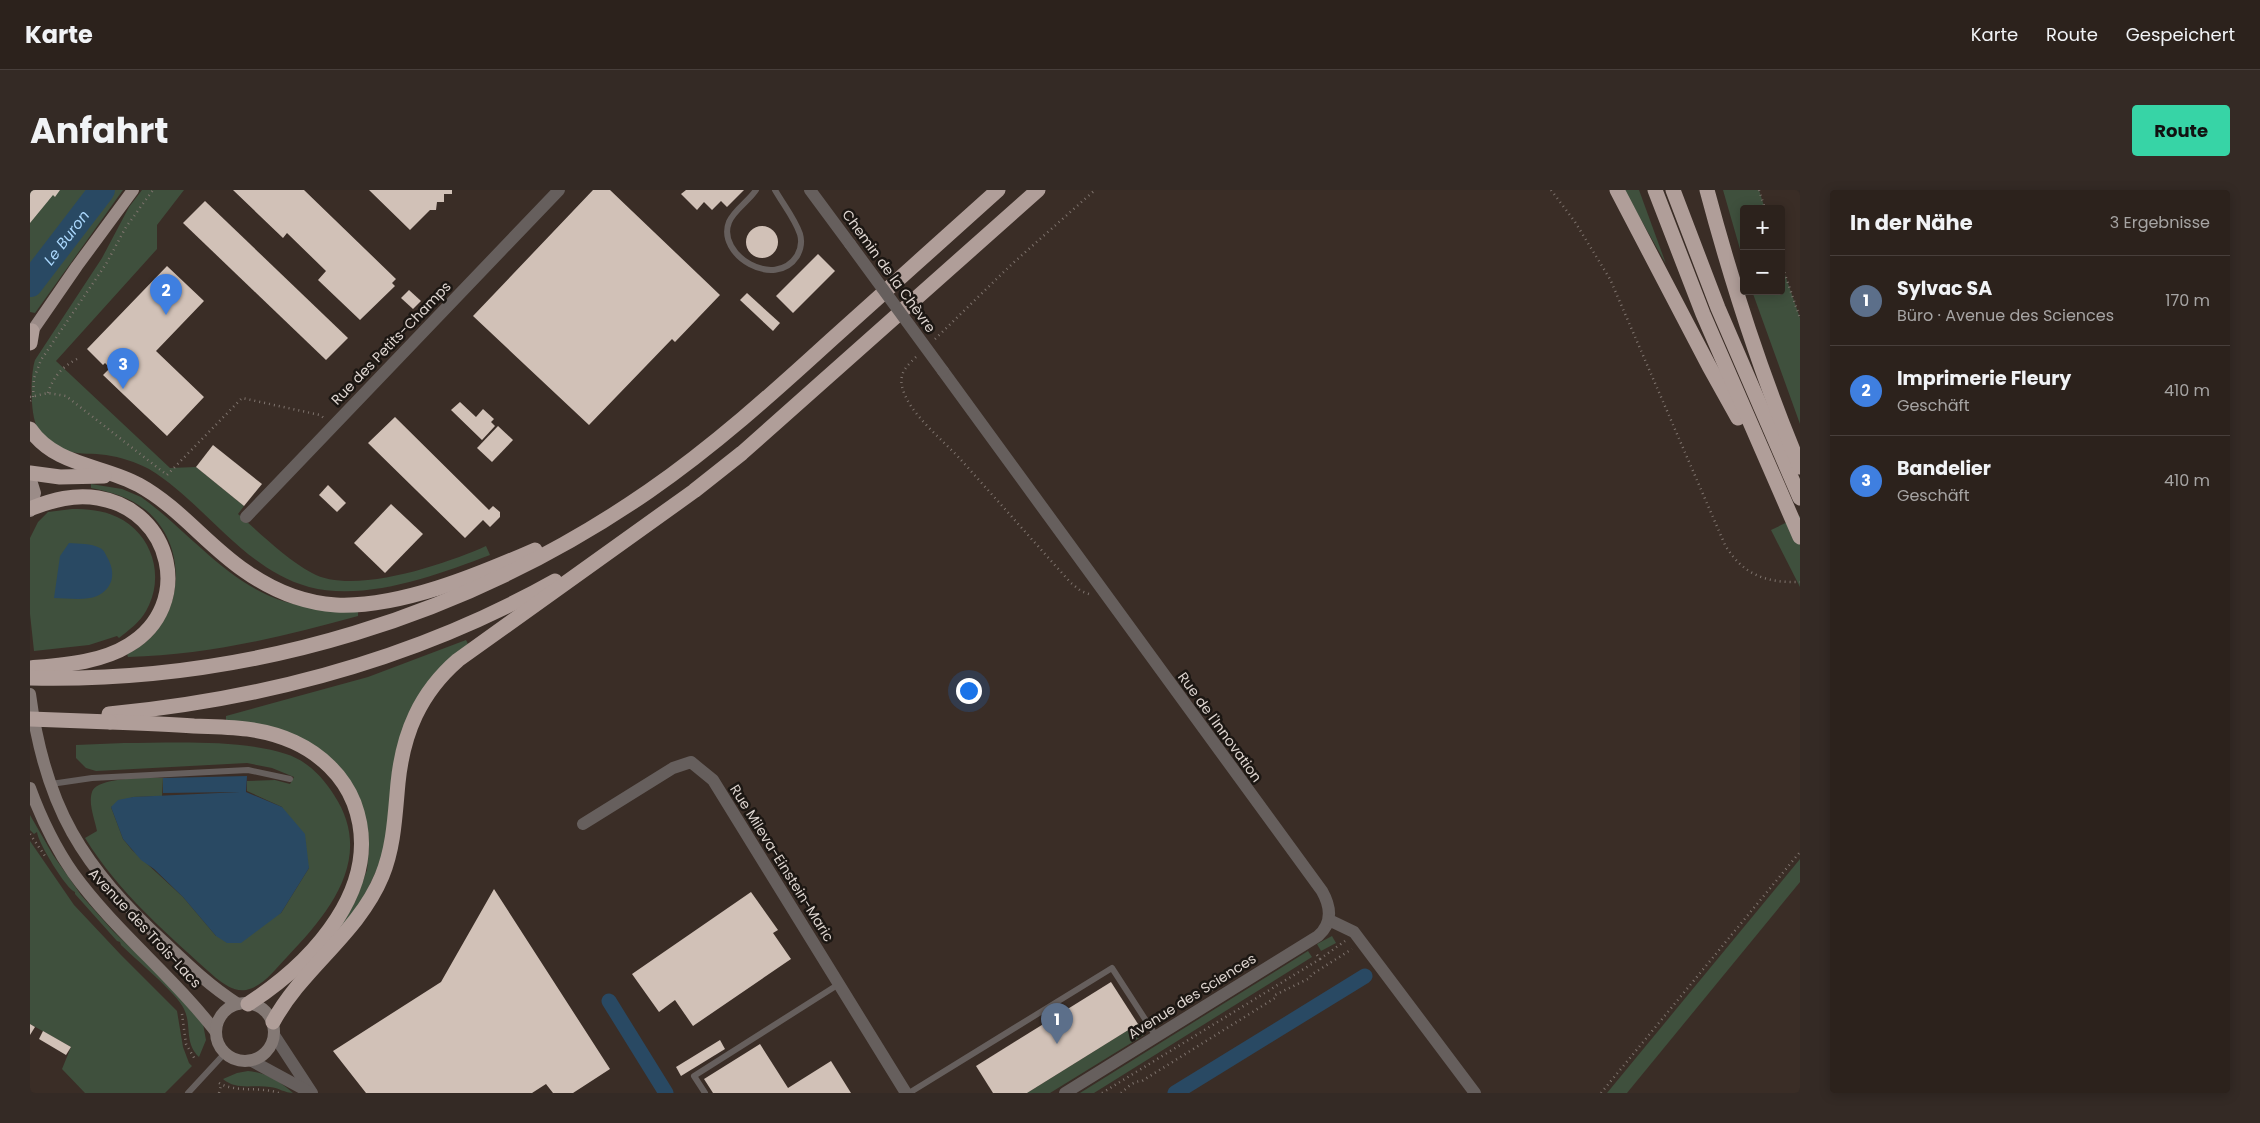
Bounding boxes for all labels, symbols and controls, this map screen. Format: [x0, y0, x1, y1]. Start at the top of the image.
text: Karte [25, 18, 93, 51]
text: Karte [1971, 22, 2018, 47]
text: Route [2046, 22, 2098, 47]
text: Gespeichert [2126, 22, 2235, 47]
button: Route [2132, 105, 2230, 156]
text: Anfahrt [30, 106, 169, 155]
water label: Le Buron [38, 205, 94, 269]
street label: Chemin de la Chèvre [837, 205, 941, 337]
map controls [1740, 205, 1785, 295]
button: + [1740, 205, 1785, 250]
text: In der Nähe [1850, 208, 1973, 237]
text: 3 Ergebnisse [2110, 211, 2210, 234]
button: − [1740, 250, 1785, 295]
pin: 2 [150, 274, 182, 315]
text: Sylvac SA [1897, 275, 1992, 302]
street label: Rue des Petits-Champs [327, 277, 455, 409]
text: 1 [1863, 289, 1869, 312]
text: 170 m [2165, 289, 2210, 312]
text: Büro · Avenue des Sciences [1897, 304, 2114, 327]
pin: 3 [107, 348, 139, 389]
text: Imprimerie Fleury [1897, 365, 2071, 392]
text: 2 [1861, 379, 1871, 402]
text: 410 m [2164, 379, 2210, 402]
text: Geschäft [1897, 394, 1970, 417]
text: Bandelier [1897, 455, 1991, 482]
text: 3 [1861, 469, 1871, 492]
text: 410 m [2164, 469, 2210, 492]
text: Geschäft [1897, 484, 1970, 507]
street label: Rue de l'Innovation [1173, 668, 1267, 786]
your location [956, 678, 982, 704]
street label: Rue Mileva-Einstein-Maric [725, 781, 839, 945]
street label: Avenue des Trois-Lacs [84, 864, 206, 992]
street label: Avenue des Sciences [1124, 948, 1260, 1044]
pin: 1 [1041, 1003, 1073, 1044]

